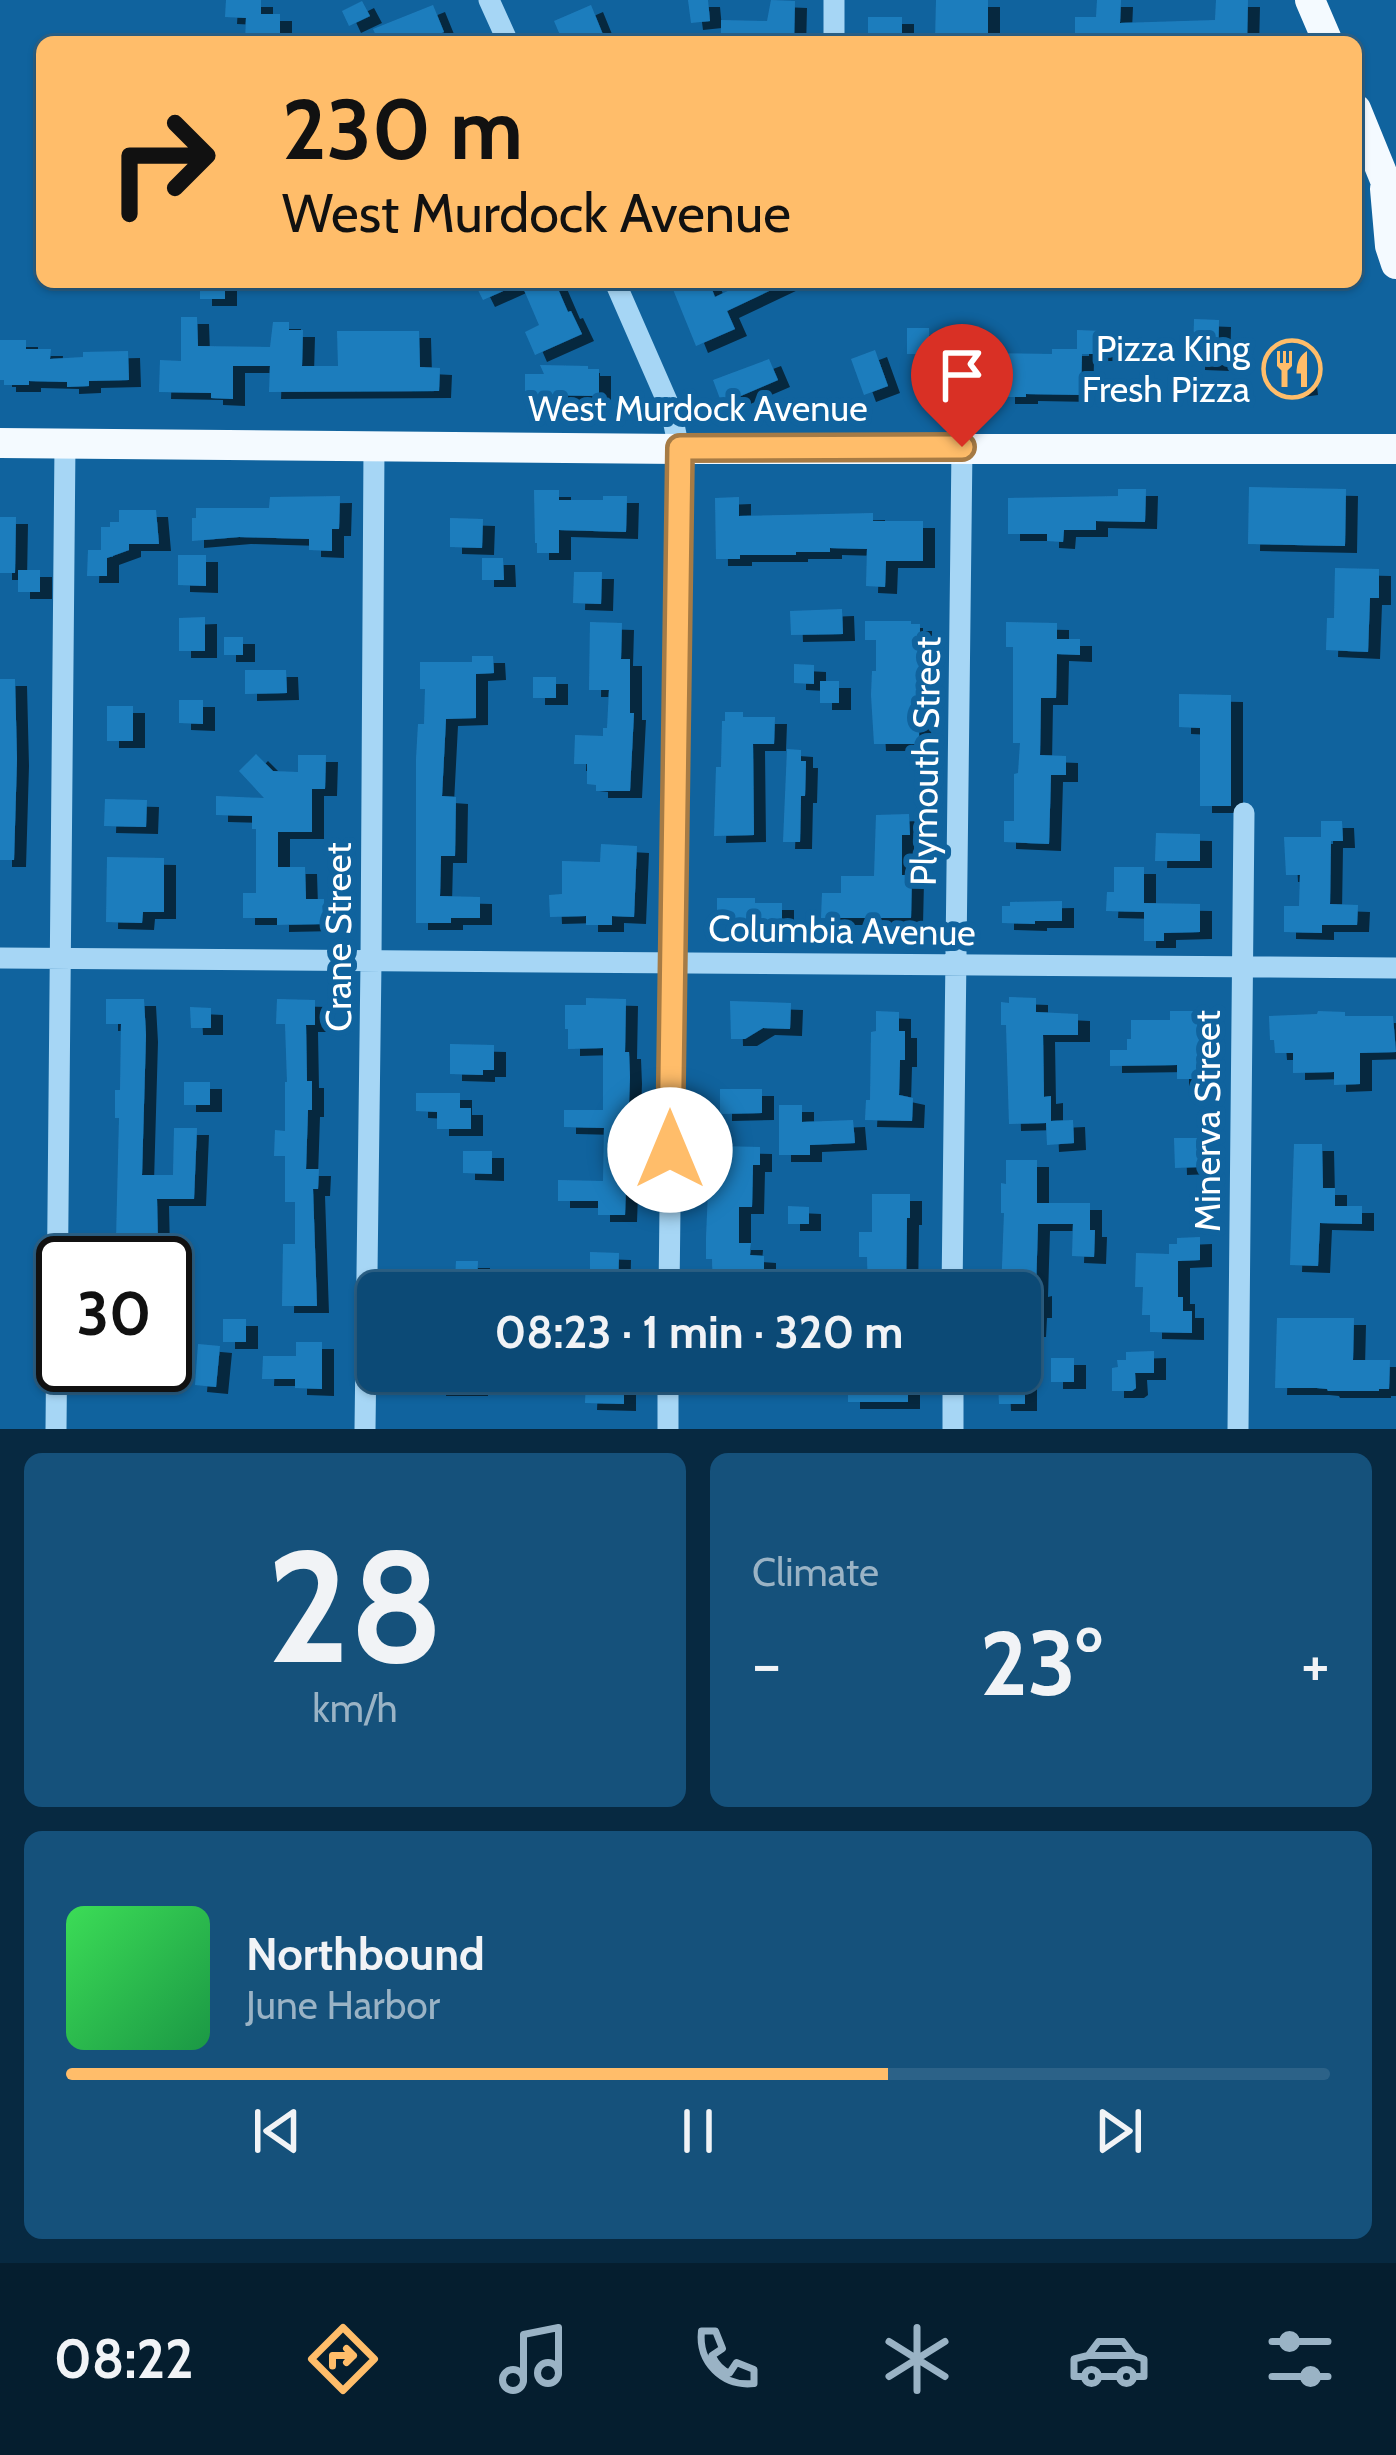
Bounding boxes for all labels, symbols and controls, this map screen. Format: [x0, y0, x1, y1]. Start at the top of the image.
text: 230 m [282, 78, 523, 180]
icon: right [84, 84, 240, 240]
text: West Murdock Avenue [282, 180, 791, 246]
pin [911, 324, 1013, 447]
place label: Pizza King Fresh Pizza [1082, 326, 1251, 411]
restaurant icon: Pizza King Fresh Pizza [1261, 338, 1323, 400]
icon: arrive [929, 342, 995, 408]
street label: West Murdock Avenue [528, 386, 868, 430]
street label: Plymouth Street [901, 636, 949, 886]
street label: Crane Street [316, 842, 360, 1032]
street label: Columbia Avenue [708, 906, 976, 954]
street label: Minerva Street [1185, 1010, 1229, 1232]
position arrow [607, 1087, 733, 1213]
speed limit sign: 30 [36, 1236, 192, 1392]
text: 08:23 · 1 min · 320 m [495, 1305, 903, 1359]
text: 28 [267, 1511, 443, 1701]
text: Climate [752, 1548, 879, 1596]
text: 23° [980, 1608, 1102, 1718]
text: − [752, 1623, 781, 1704]
text: + [1301, 1623, 1330, 1704]
text: km/h [312, 1684, 398, 1732]
text: Northbound [246, 1927, 485, 1981]
text: June Harbor [246, 1981, 440, 2029]
icon: previous [244, 2098, 310, 2164]
icon: pause [665, 2098, 731, 2164]
icon: next [1086, 2098, 1152, 2164]
icon: directions [301, 2317, 385, 2401]
icon: music [492, 2317, 576, 2401]
icon: phone [684, 2317, 768, 2401]
icon: climate [875, 2317, 959, 2401]
icon: car [1067, 2317, 1151, 2401]
icon: filters [1258, 2317, 1342, 2401]
text: 08:22 [54, 2326, 194, 2392]

